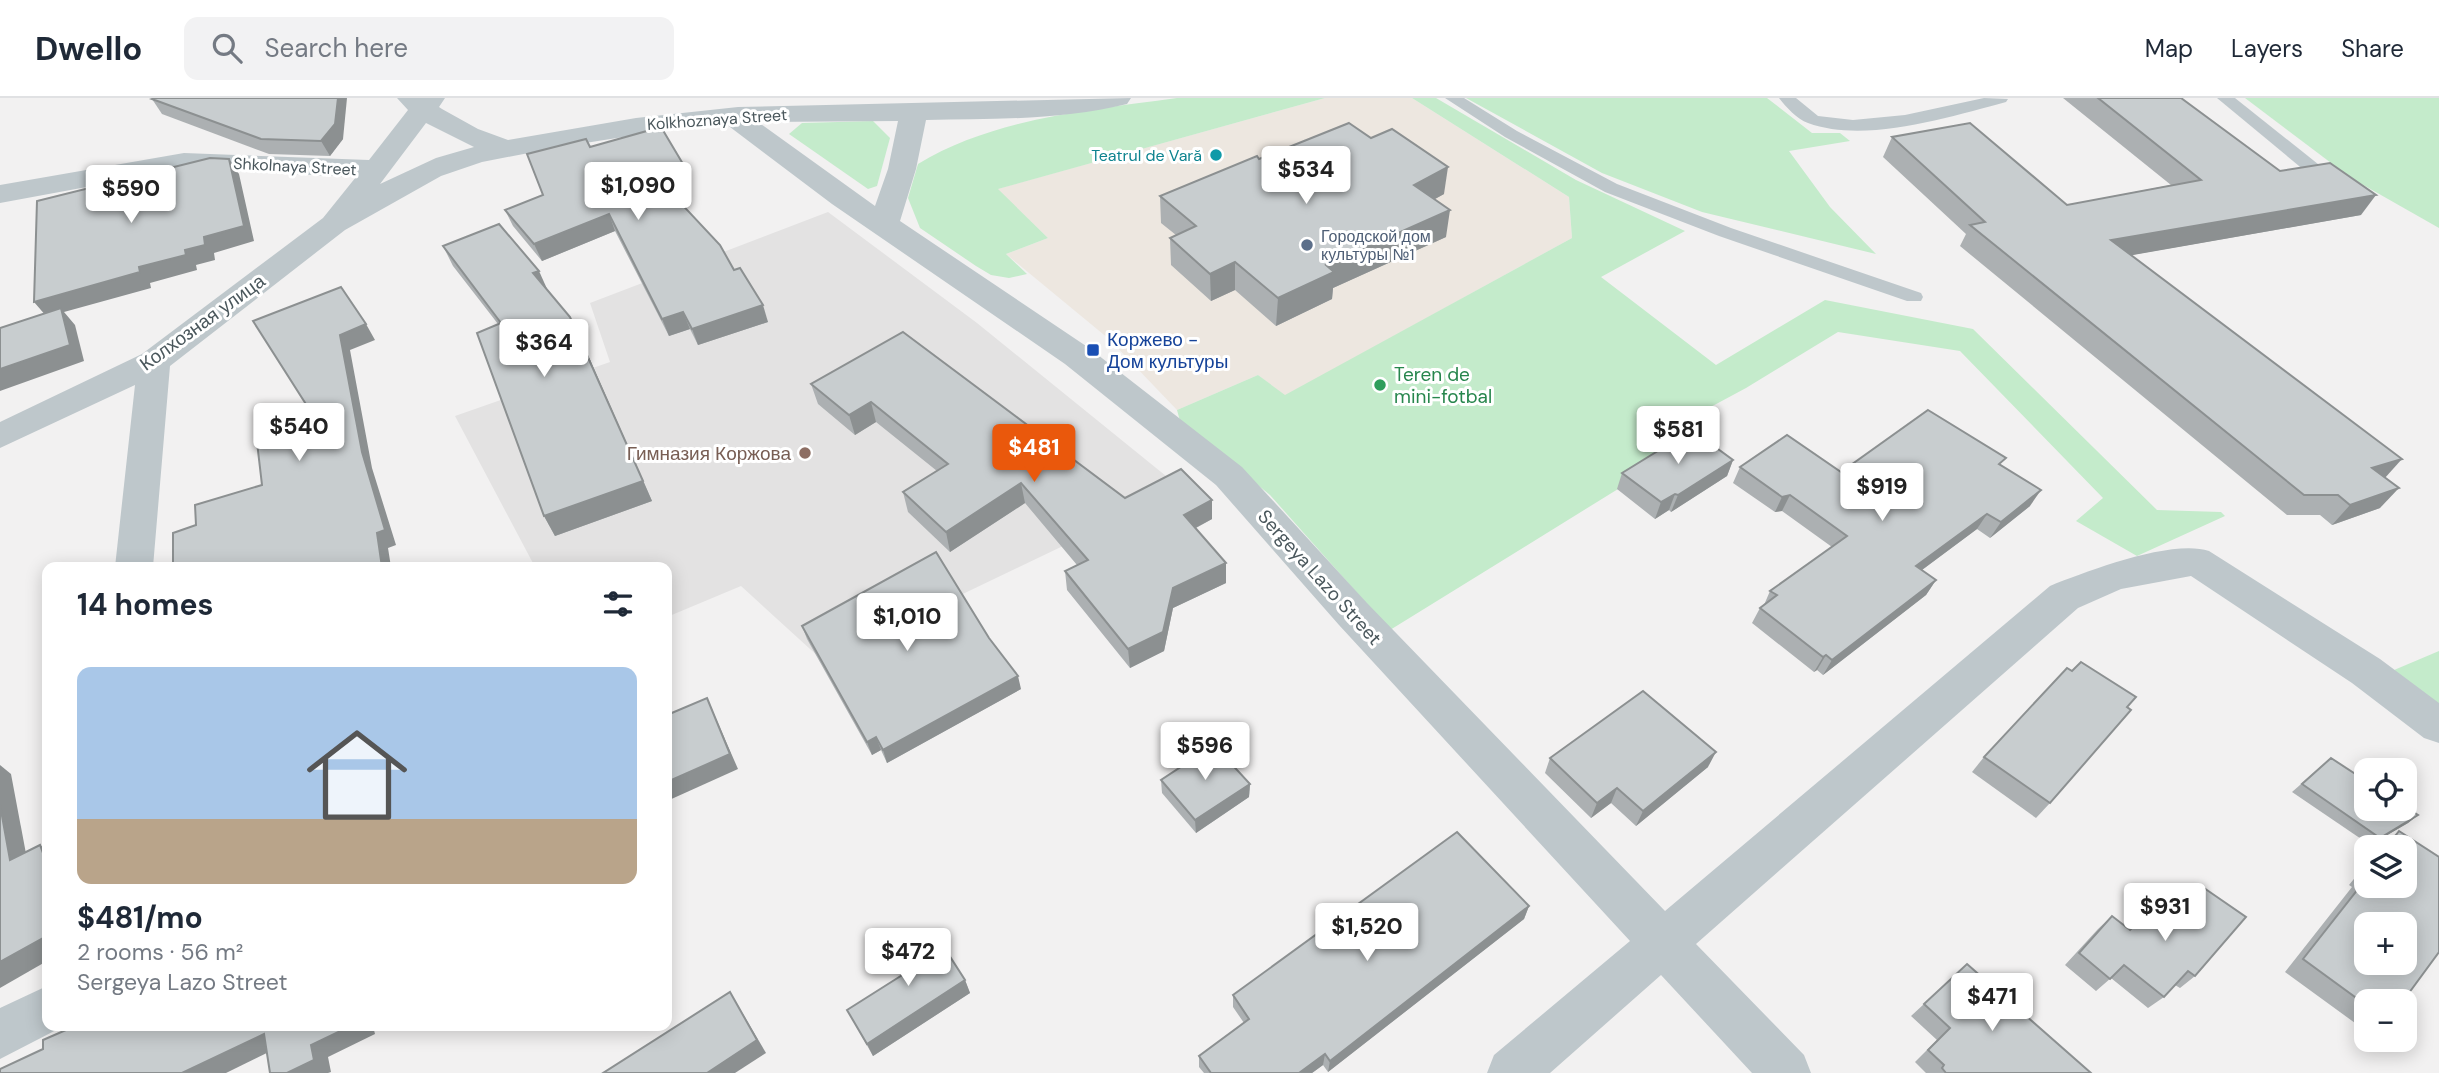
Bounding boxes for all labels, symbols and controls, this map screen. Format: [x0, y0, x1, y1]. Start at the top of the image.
search box [184, 17, 674, 80]
text: Dwello [35, 27, 142, 70]
icon: search [208, 29, 246, 67]
text: Search here [264, 31, 408, 65]
text: Map [2145, 33, 2193, 64]
text: Layers [2231, 33, 2303, 64]
text: Share [2341, 33, 2404, 64]
street label: Kolkhoznaya Street [646, 104, 788, 135]
place label: Teatrul de Vară [1091, 145, 1202, 166]
pin: $534 [1265, 146, 1347, 206]
marker: Teatrul de Vară [1208, 147, 1224, 163]
street label: Shkolnaya Street [233, 153, 357, 180]
text: $534 [1277, 154, 1335, 184]
pin: $1,090 [581, 162, 695, 222]
pin: $590 [90, 166, 172, 225]
text: $1,090 [601, 170, 675, 200]
text: $590 [102, 173, 160, 203]
place label: Городской дом культуры №1 [1321, 226, 1431, 265]
marker: Городской дом культуры №1 [1299, 237, 1315, 253]
street label: Колхозная улица [135, 268, 270, 376]
pin: $364 [503, 320, 585, 379]
text: $364 [515, 327, 573, 357]
place label: Коржево - Дом культуры [1107, 327, 1228, 374]
marker: Коржево - Дом культуры [1085, 342, 1101, 358]
place label: Teren de mini-fotbal [1394, 362, 1492, 409]
marker: Teren de mini-fotbal [1372, 377, 1388, 393]
pin: $540 [258, 404, 340, 463]
pin: $581 [1637, 406, 1719, 466]
text: $540 [269, 411, 329, 441]
text: $581 [1653, 414, 1703, 444]
pin: $481 [993, 424, 1075, 484]
text: $481 [1008, 432, 1060, 462]
place label: Гимназия Коржова [627, 441, 791, 466]
marker: Гимназия Коржова [797, 445, 813, 461]
pin: $919 [1841, 464, 1923, 523]
text: $919 [1856, 471, 1908, 501]
street label: Sergeya Lazo Street [1252, 504, 1387, 650]
text: 14 homes [77, 585, 214, 624]
icon: filters [599, 585, 637, 623]
pin: $1,010 [850, 594, 964, 653]
text: $1,010 [873, 601, 941, 631]
icon: home [294, 712, 420, 838]
pin: $596 [1164, 722, 1246, 782]
text: $596 [1177, 730, 1233, 760]
map controls [2354, 758, 2417, 1052]
button: locate [2354, 758, 2417, 821]
button: layers [2354, 835, 2417, 898]
pin: $931 [2124, 884, 2206, 943]
text: $931 [2140, 891, 2190, 921]
text: $481/mo [77, 898, 203, 937]
pin: $1,520 [1310, 904, 1424, 963]
text: $1,520 [1331, 911, 1403, 941]
button: + [2354, 912, 2417, 975]
pin: $472 [867, 928, 949, 988]
text: $472 [881, 936, 935, 966]
text: 2 rooms · 56 m² [77, 937, 243, 967]
text: Sergeya Lazo Street [77, 967, 287, 997]
pin: $471 [1951, 974, 2033, 1033]
text: $471 [1967, 981, 2017, 1011]
button: − [2354, 989, 2417, 1052]

